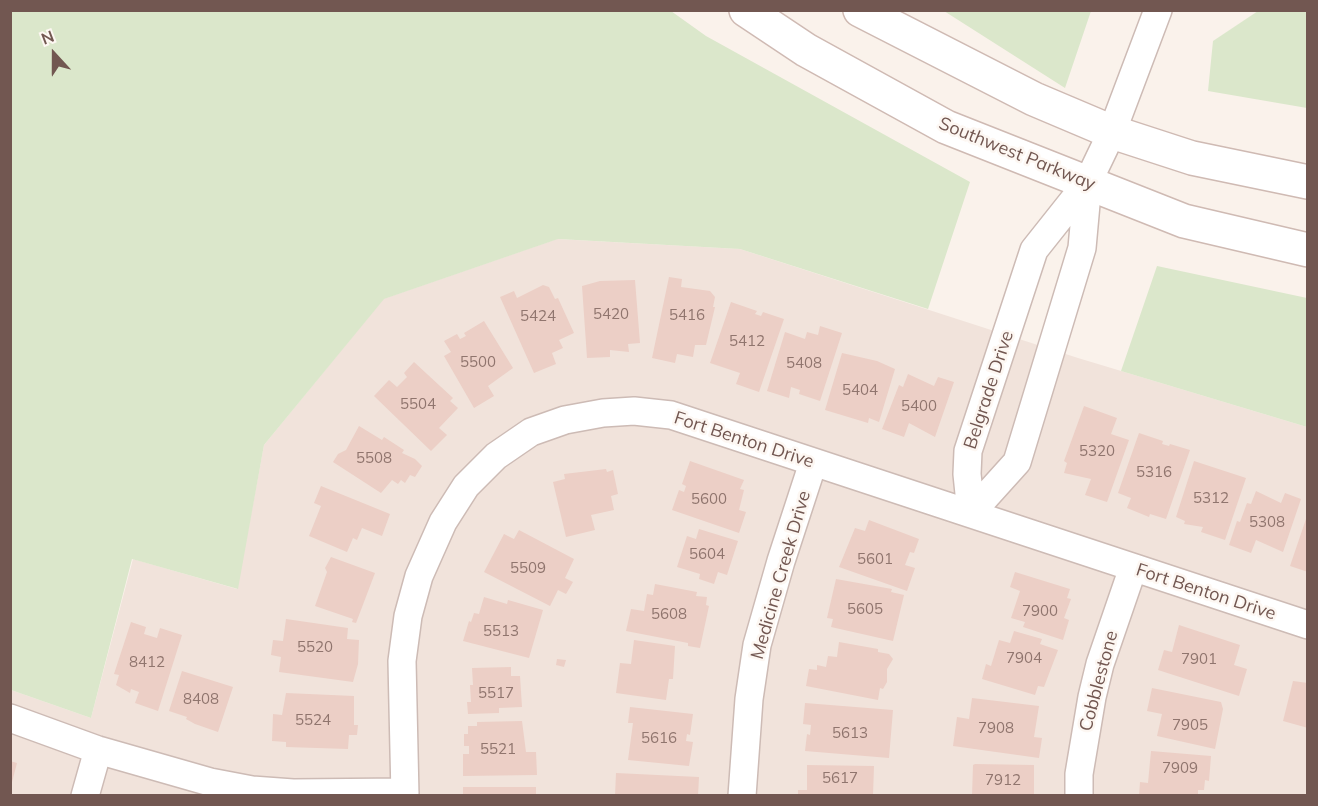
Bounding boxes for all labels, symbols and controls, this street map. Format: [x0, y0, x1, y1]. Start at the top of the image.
north arrow [24, 24, 84, 84]
text: N [38, 26, 57, 49]
street label: Southwest Parkway [935, 113, 1099, 195]
house number: 5420 [593, 305, 629, 323]
house number: 5416 [669, 306, 705, 324]
house number: 5424 [520, 307, 556, 325]
street label: Belgrade Drive [960, 328, 1018, 452]
house number: 5412 [729, 332, 765, 350]
house number: 5500 [460, 353, 496, 371]
house number: 5408 [786, 354, 822, 372]
house number: 5404 [842, 381, 878, 399]
house number: 5504 [400, 395, 436, 413]
house number: 5400 [901, 397, 937, 415]
street label: Fort Benton Drive [671, 407, 817, 473]
house number: 5320 [1079, 442, 1115, 460]
house number: 5508 [356, 449, 392, 467]
house number: 5316 [1136, 463, 1172, 481]
street label: Medicine Creek Drive [747, 488, 815, 662]
house number: 5312 [1193, 489, 1229, 507]
house number: 5600 [691, 490, 727, 508]
house number: 5308 [1249, 513, 1285, 531]
house number: 5604 [689, 545, 725, 563]
house number: 5601 [857, 550, 893, 568]
house number: 5509 [510, 559, 546, 577]
street label: Fort Benton Drive [1133, 559, 1279, 625]
house number: 5605 [847, 600, 883, 618]
house number: 7900 [1022, 602, 1058, 620]
house number: 5608 [651, 605, 687, 623]
house number: 5513 [483, 622, 519, 640]
street label: Cobblestone [1075, 628, 1123, 734]
house number: 5520 [297, 638, 333, 656]
house number: 7904 [1006, 649, 1042, 667]
house number: 7901 [1181, 650, 1217, 668]
house number: 8412 [129, 653, 165, 671]
house number: 5517 [478, 684, 514, 702]
house number: 8408 [183, 690, 219, 708]
house number: 5524 [295, 711, 331, 729]
house number: 7905 [1172, 716, 1208, 734]
house number: 7908 [978, 719, 1014, 737]
house number: 5613 [832, 724, 868, 742]
house number: 5616 [641, 729, 677, 747]
house number: 5521 [480, 740, 516, 758]
house number: 7909 [1162, 759, 1198, 777]
house number: 5617 [822, 769, 858, 787]
house number: 7912 [985, 771, 1021, 789]

